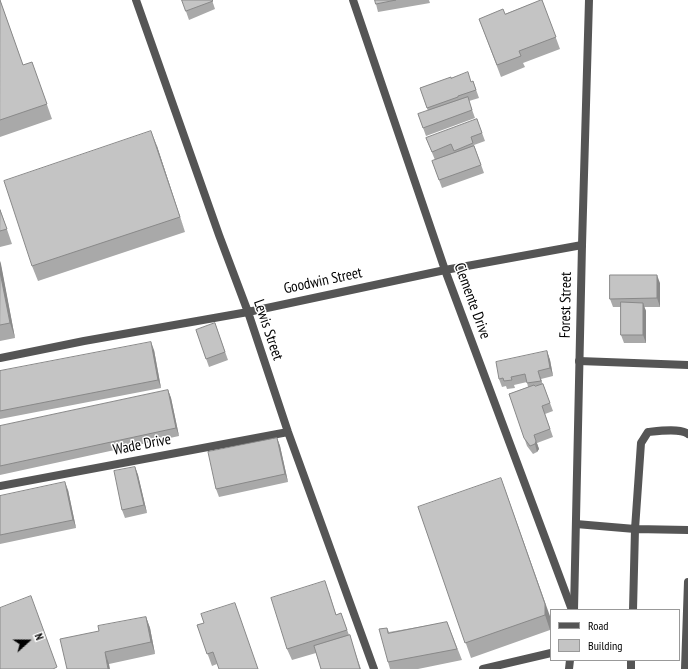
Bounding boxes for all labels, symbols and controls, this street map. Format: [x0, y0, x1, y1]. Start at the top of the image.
street label: Clemente Drive [450, 260, 494, 342]
street label: Goodwin Street [282, 264, 364, 298]
street label: Forest Street [556, 272, 576, 338]
street label: Lewis Street [249, 297, 287, 363]
street label: Wade Drive [111, 431, 173, 459]
legend [550, 609, 680, 661]
text: Road [588, 618, 608, 633]
north arrow [8, 621, 48, 661]
text: N [32, 631, 47, 642]
text: Building [588, 638, 623, 653]

